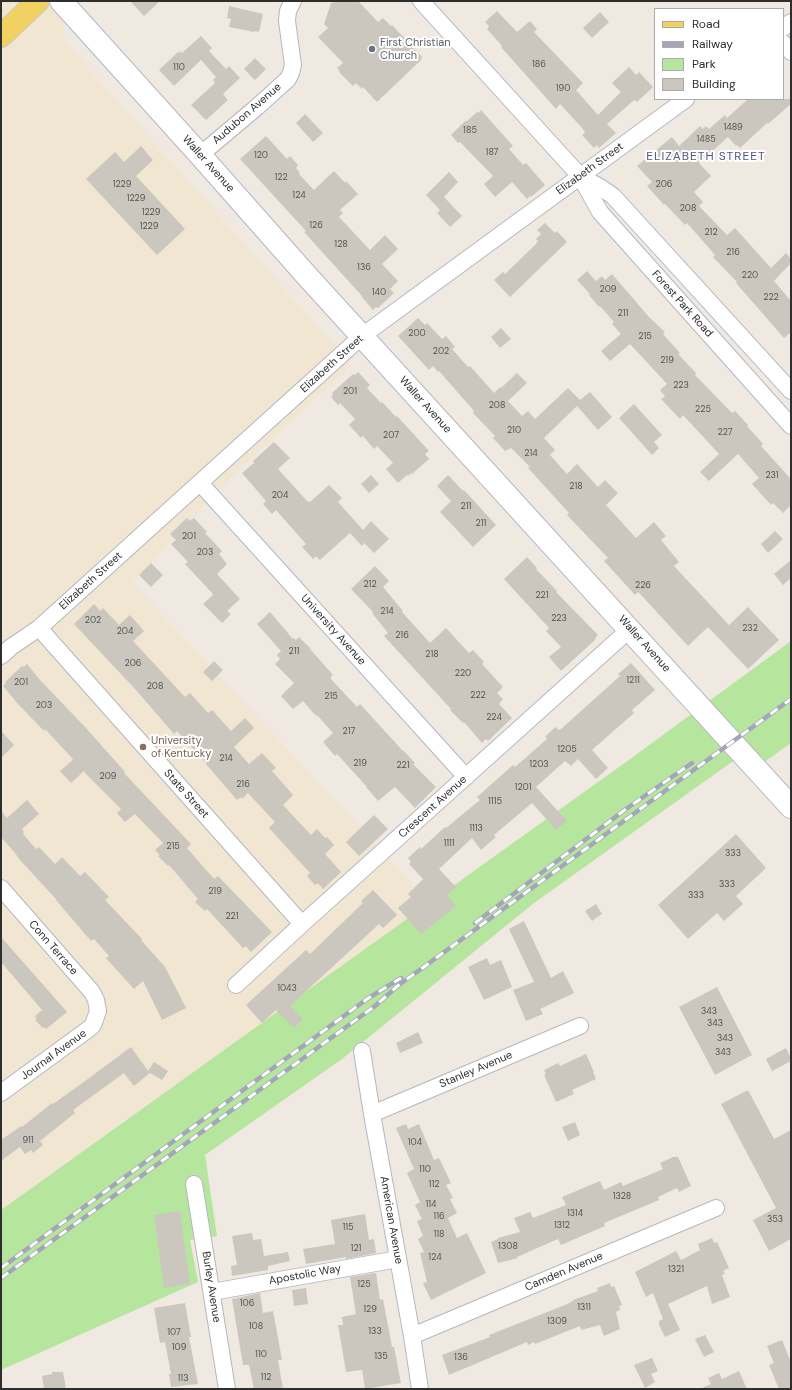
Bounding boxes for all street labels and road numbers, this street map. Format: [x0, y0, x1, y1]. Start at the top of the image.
street label: Audubon Avenue [210, 81, 284, 147]
street label: Waller Avenue [179, 133, 237, 195]
street label: Elizabeth Street [554, 140, 626, 198]
street label: Forest Park Road [649, 268, 715, 340]
street label: Elizabeth Street [298, 332, 366, 396]
street label: Waller Avenue [396, 374, 454, 436]
street label: Elizabeth Street [57, 549, 125, 613]
street label: University Avenue [298, 592, 368, 668]
street label: Waller Avenue [615, 613, 673, 675]
street label: State Street [161, 767, 211, 821]
street label: Crescent Avenue [396, 773, 470, 841]
street label: Conn Terrace [26, 918, 80, 978]
street label: Journal Avenue [19, 1027, 89, 1083]
street label: Stanley Avenue [438, 1049, 514, 1091]
street label: American Avenue [377, 1175, 405, 1265]
street label: Burley Avenue [199, 1250, 223, 1324]
street label: Camden Avenue [523, 1250, 605, 1294]
street label: Apostolic Way [268, 1262, 342, 1288]

